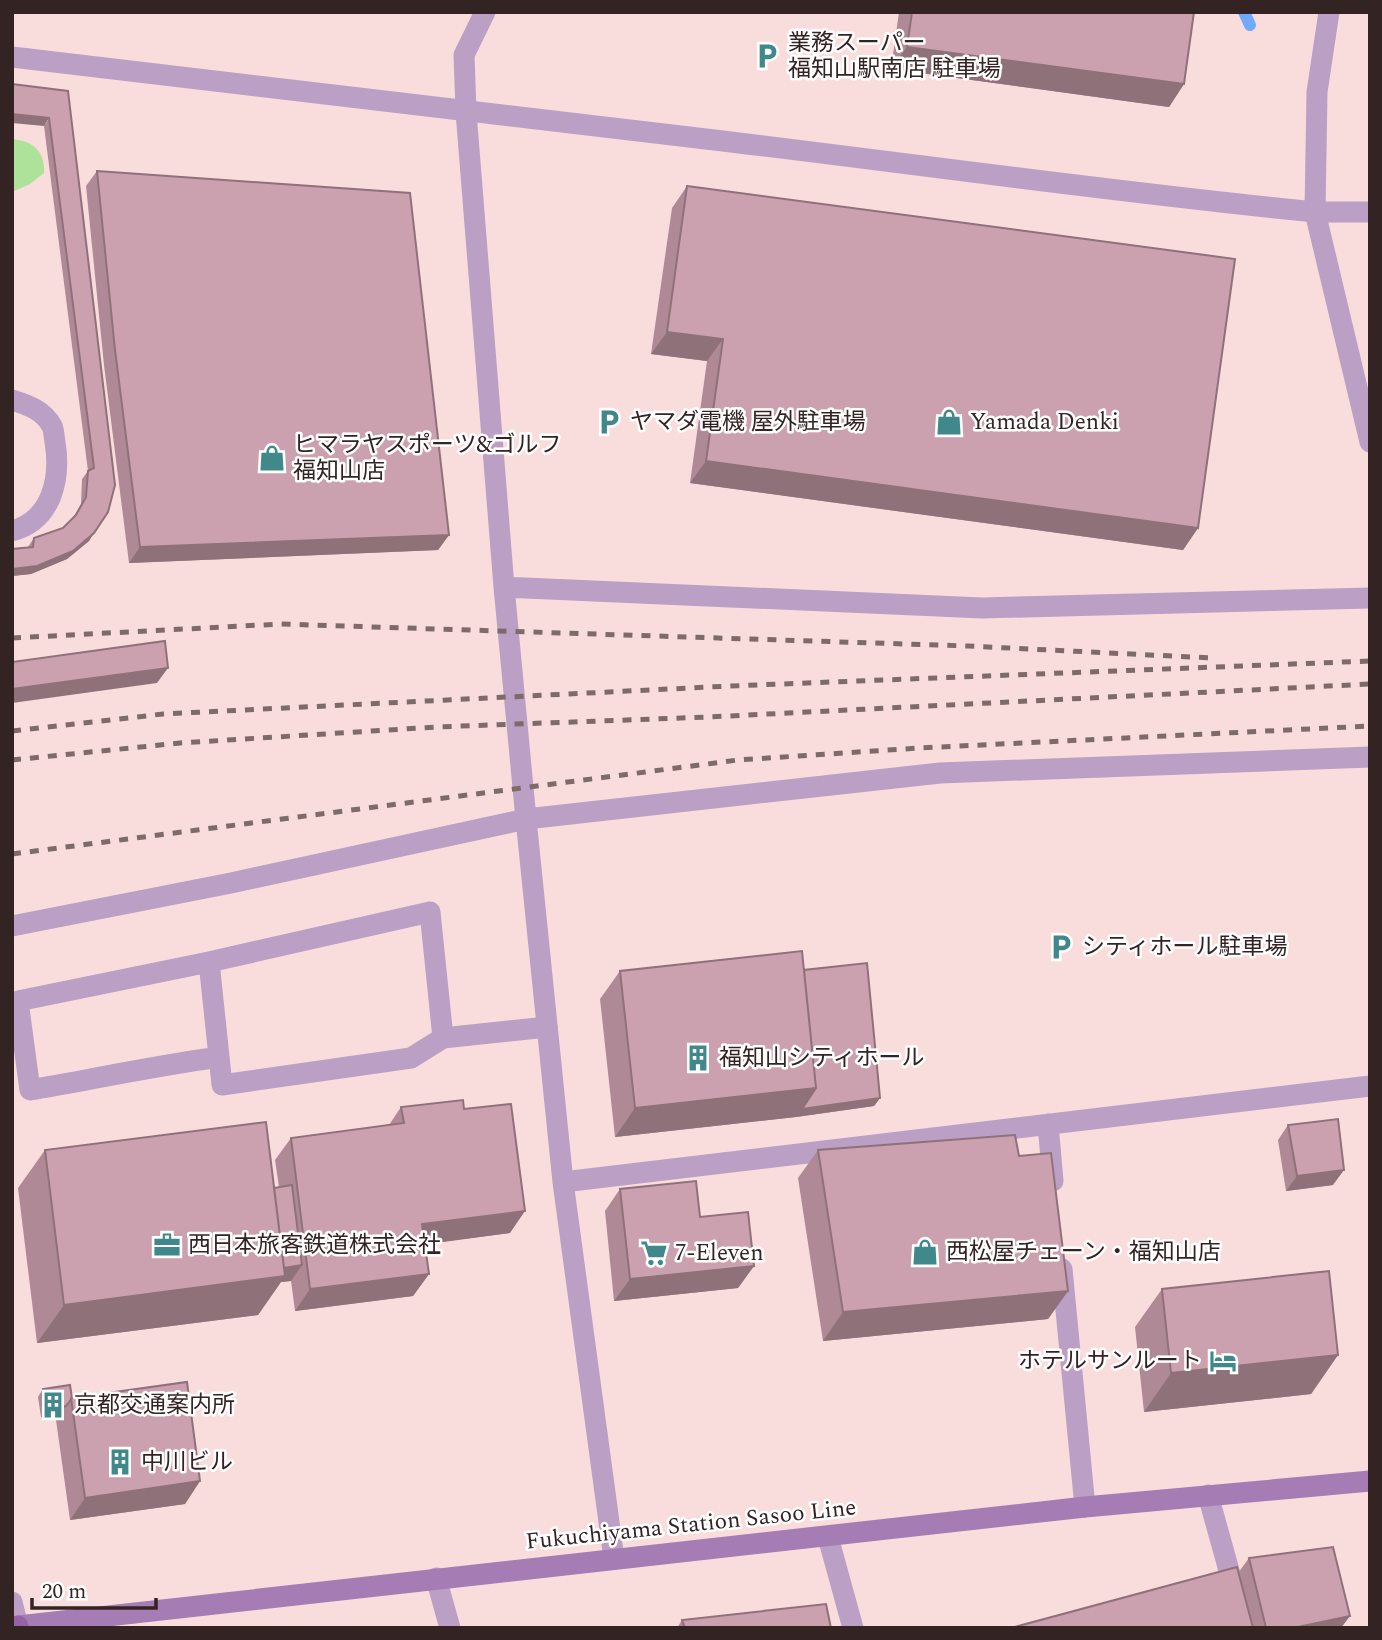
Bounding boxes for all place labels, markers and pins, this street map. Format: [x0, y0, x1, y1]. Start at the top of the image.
place label: 業務スーパー 福知山駅南店 駐車場 [788, 26, 1001, 87]
parking icon: 業務スーパー 福知山駅南店 駐車場 [752, 41, 782, 71]
place label: ヤマダ電機 屋外駐車場 [630, 405, 866, 440]
place label: Yamada Denki [970, 405, 1119, 440]
parking icon: ヤマダ電機 屋外駐車場 [594, 407, 624, 437]
shop icon: Yamada Denki [934, 407, 964, 437]
place label: ヒマラヤスポーツ&ゴルフ 福知山店 [293, 428, 562, 489]
shop icon: ヒマラヤスポーツ&ゴルフ 福知山店 [257, 443, 287, 473]
place label: シティホール駐車場 [1082, 930, 1288, 965]
parking icon: シティホール駐車場 [1046, 932, 1076, 962]
place label: 福知山シティホール [719, 1041, 925, 1076]
building icon: 福知山シティホール [683, 1043, 713, 1073]
place label: 西日本旅客鉄道株式会社 [188, 1228, 441, 1263]
office icon: 西日本旅客鉄道株式会社 [152, 1230, 182, 1260]
place label: 西松屋チェーン・福知山店 [946, 1235, 1221, 1270]
place label: 7-Eleven [675, 1236, 764, 1271]
shop icon: 西松屋チェーン・福知山店 [910, 1237, 940, 1267]
supermarket icon: 7-Eleven [639, 1238, 669, 1268]
place label: ホテルサンルート [1018, 1344, 1202, 1379]
hotel icon: ホテルサンルート [1208, 1346, 1238, 1376]
place label: 京都交通案内所 [74, 1388, 235, 1423]
building icon: 京都交通案内所 [38, 1390, 68, 1420]
place label: 中川ビル [141, 1445, 233, 1480]
building icon: 中川ビル [105, 1447, 135, 1477]

